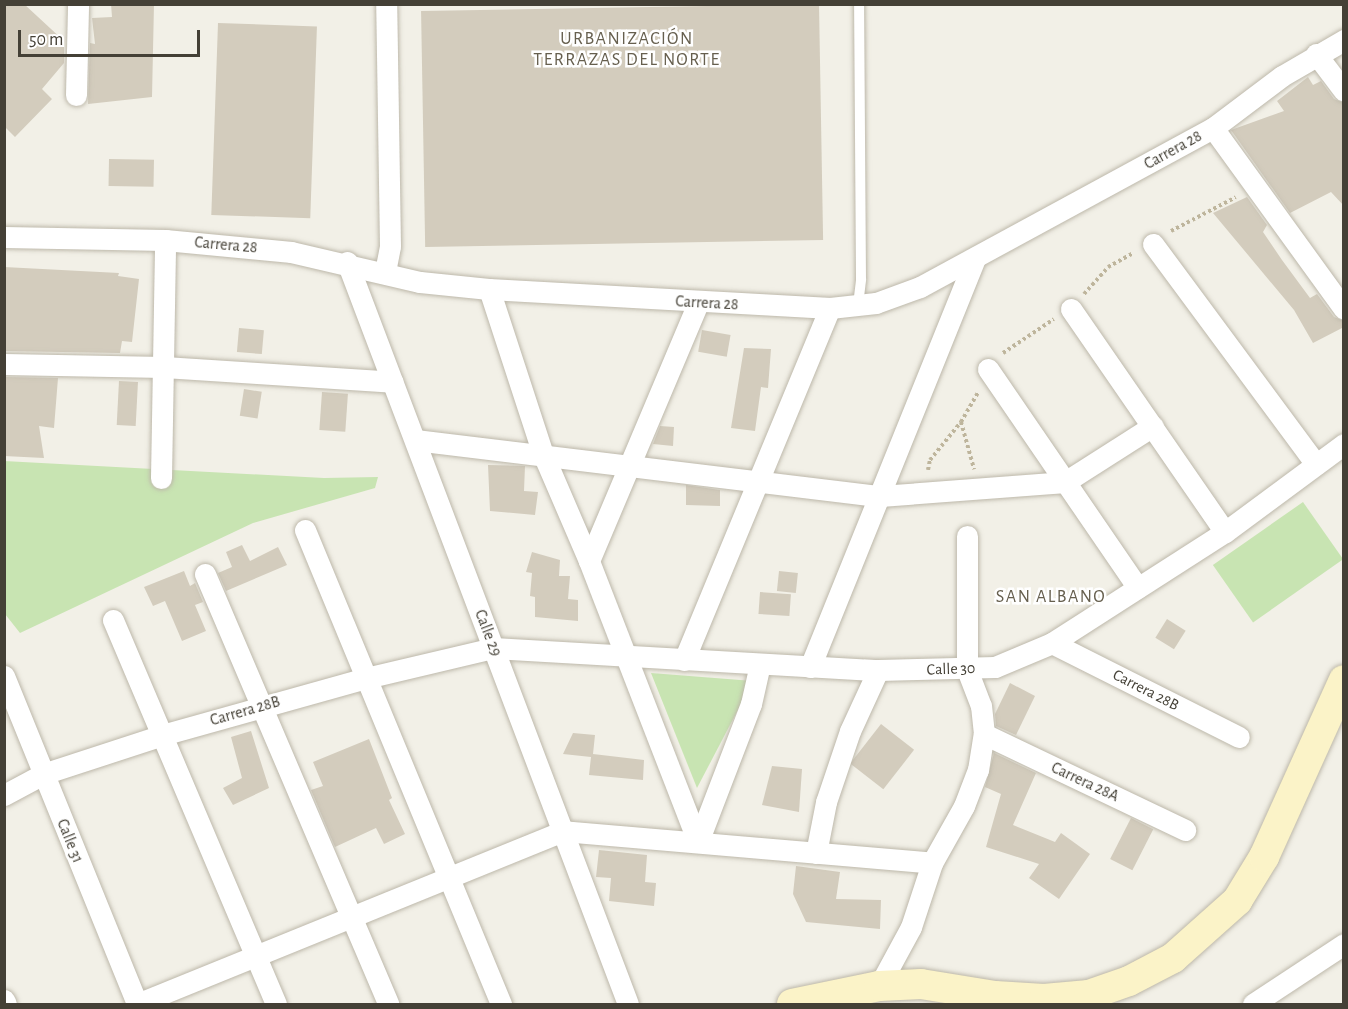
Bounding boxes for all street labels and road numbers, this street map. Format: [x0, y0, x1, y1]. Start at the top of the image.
street label: Carrera 28 [1141, 126, 1205, 174]
street label: Carrera 28 [194, 233, 258, 257]
street label: Carrera 28 [675, 292, 739, 314]
street label: Calle 29 [470, 607, 506, 659]
street label: Calle 30 [926, 659, 976, 679]
street label: Carrera 28B [1110, 665, 1182, 715]
street label: Carrera 28B [208, 692, 282, 730]
street label: Carrera 28A [1048, 758, 1122, 806]
street label: Calle 31 [53, 816, 87, 866]

